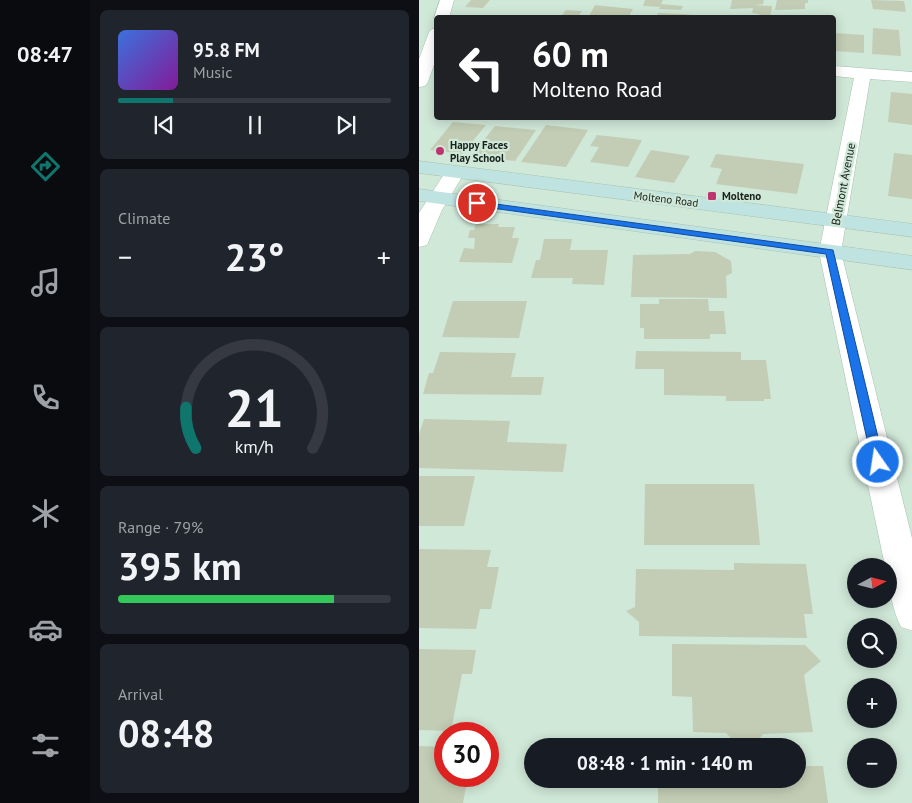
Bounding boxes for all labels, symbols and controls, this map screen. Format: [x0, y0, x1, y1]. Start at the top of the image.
text: 60 m [532, 31, 609, 77]
icon: left [449, 35, 514, 100]
text: 95.8 FM [193, 38, 260, 62]
text: 08:47 [17, 40, 73, 68]
text: Music [193, 62, 233, 82]
text: Molteno Road [532, 75, 662, 103]
icon: previous [150, 111, 178, 139]
icon: pause [241, 111, 269, 139]
icon: next [332, 111, 360, 139]
place label: Happy Faces Play School [450, 138, 508, 165]
street label: Belmont Avenue [828, 141, 858, 227]
marker: Happy Faces Play School [434, 145, 446, 157]
icon: directions [28, 149, 63, 184]
pin [456, 182, 498, 224]
street label: Molteno Road [633, 188, 699, 210]
icon: arrive [463, 189, 491, 217]
place label: Molteno [722, 189, 761, 203]
marker: Molteno [706, 190, 718, 202]
text: Climate [118, 208, 170, 228]
text: 23° [225, 232, 284, 281]
text: − [118, 238, 132, 275]
text: + [377, 238, 391, 275]
icon: music [28, 265, 63, 300]
text: 21 [225, 374, 284, 441]
icon: phone [28, 380, 63, 415]
text: km/h [235, 435, 274, 458]
position arrow [851, 435, 903, 487]
icon: climate [28, 496, 63, 531]
text: Range · 79% [118, 517, 203, 537]
text: 395 km [118, 541, 242, 590]
north arrow [847, 558, 897, 608]
map controls [847, 558, 897, 788]
icon: car [28, 612, 63, 647]
button: search [847, 618, 897, 668]
button: + [847, 678, 897, 728]
text: Arrival [118, 684, 163, 704]
text: 08:48 [118, 708, 214, 757]
speed limit sign: 30 [434, 722, 499, 787]
icon: filters [28, 728, 63, 763]
button: − [847, 738, 897, 788]
text: 08:48 · 1 min · 140 m [577, 751, 753, 775]

